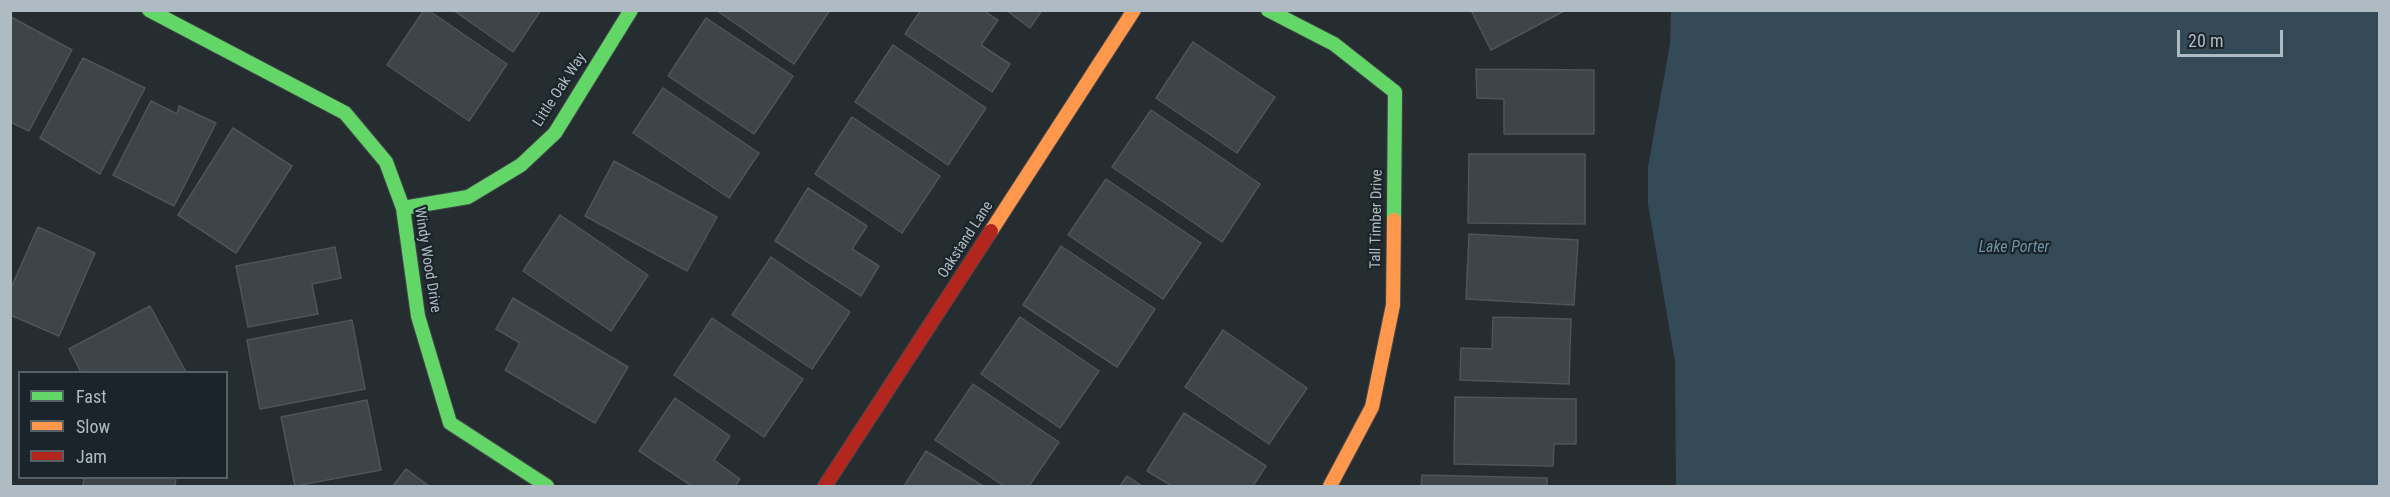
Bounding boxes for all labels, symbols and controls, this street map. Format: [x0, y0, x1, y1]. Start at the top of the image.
scale bar [2180, 18, 2286, 56]
text: 20 m [2188, 30, 2223, 51]
street label: Little Oak Way [530, 50, 590, 130]
street label: Tall Timber Drive [1367, 169, 1387, 269]
street label: Oakstand Lane [934, 198, 998, 282]
street label: Windy Wood Drive [410, 206, 444, 314]
water label: Lake Porter [1979, 238, 2049, 258]
legend [18, 371, 228, 479]
text: Fast [76, 386, 107, 407]
text: Slow [76, 416, 110, 437]
text: Jam [76, 446, 107, 467]

